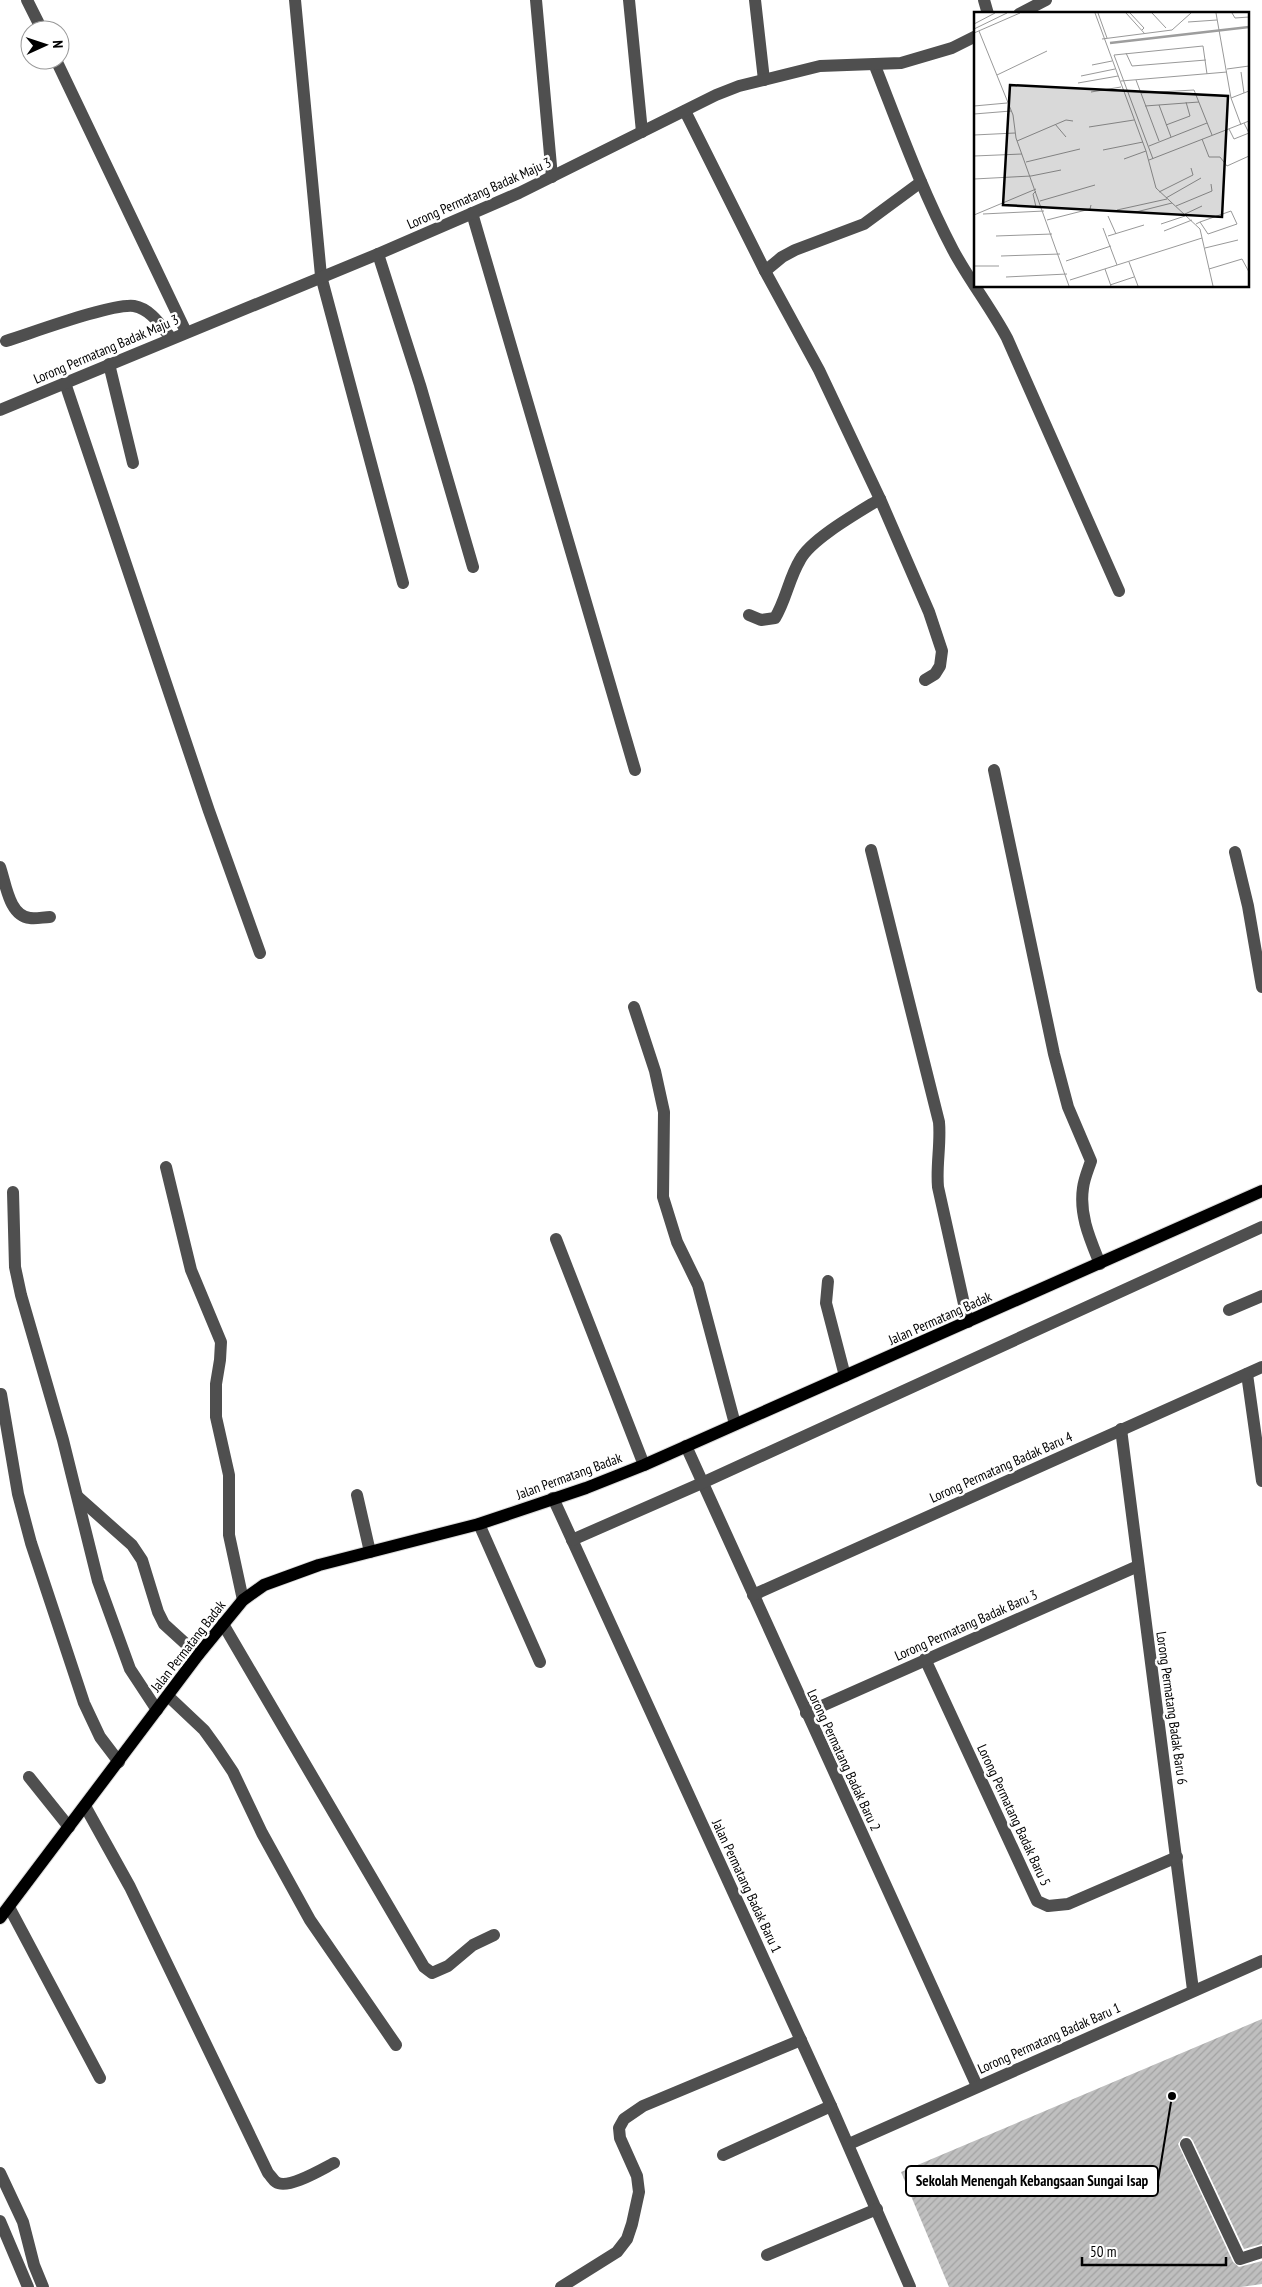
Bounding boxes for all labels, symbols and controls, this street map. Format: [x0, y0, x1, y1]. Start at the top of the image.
inset map [974, 12, 1250, 288]
north arrow [20, 20, 70, 70]
text: N [49, 40, 67, 49]
street label: Lorong Permatang Badak Maju 3 [404, 153, 554, 233]
street label: Lorong Permatang Badak Maju 3 [31, 310, 181, 388]
street label: Jalan Permatang Badak [885, 1287, 995, 1349]
street label: Lorong Permatang Badak Baru 4 [927, 1427, 1076, 1507]
street label: Jalan Permatang Badak [513, 1448, 625, 1504]
street label: Lorong Permatang Badak Baru 3 [892, 1585, 1040, 1665]
street label: Jalan Permatang Badak [146, 1596, 230, 1696]
street label: Lorong Permatang Badak Baru 6 [1152, 1630, 1192, 1786]
street label: Lorong Permatang Badak Baru 2 [803, 1686, 885, 1834]
street label: Lorong Permatang Badak Baru 5 [973, 1741, 1055, 1889]
street label: Jalan Permatang Badak Baru 1 [708, 1816, 786, 1956]
street label: Lorong Permatang Badak Baru 1 [975, 1998, 1123, 2078]
callout: Sekolah Menengah Kebangsaan Sungai Isap [906, 2166, 1158, 2196]
text: Sekolah Menengah Kebangsaan Sungai Isap [916, 2171, 1149, 2190]
scale bar [1082, 2234, 1226, 2266]
text: 50 m [1090, 2242, 1116, 2261]

